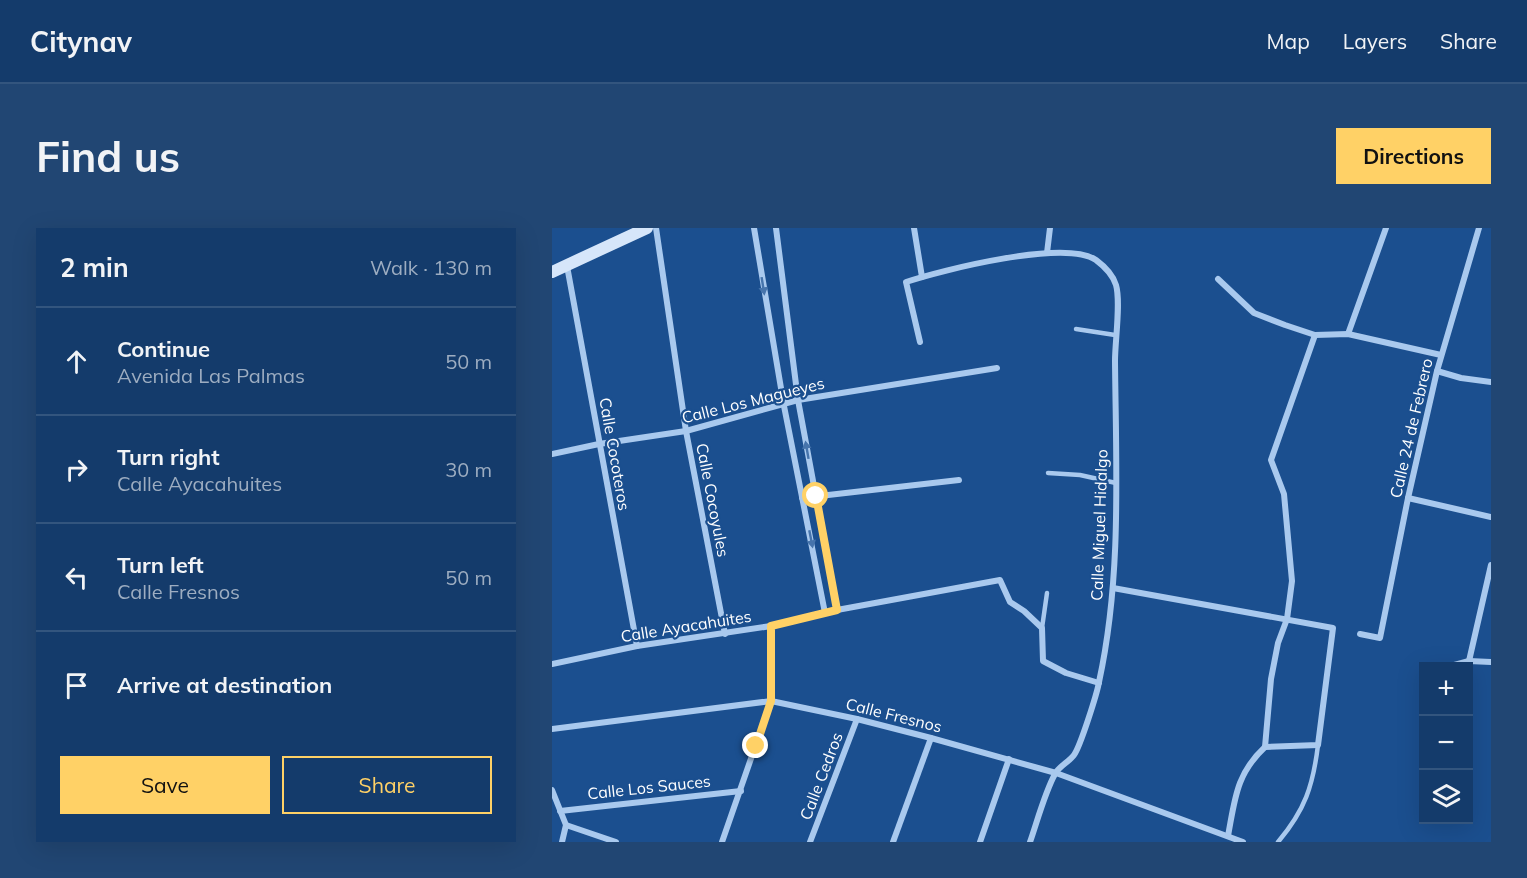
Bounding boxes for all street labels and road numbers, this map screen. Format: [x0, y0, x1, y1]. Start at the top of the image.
street label: Calle 24 de Febrero [1385, 356, 1437, 500]
street label: Calle Los Magueyes [680, 373, 827, 427]
street label: Calle Cocoteros [595, 396, 635, 512]
street label: Calle Cocoyules [692, 442, 734, 559]
street label: Calle Miguel Hidalgo [1086, 449, 1112, 601]
street label: Calle Ayacahuites [619, 606, 753, 646]
street label: Calle Fresnos [844, 693, 944, 737]
street label: Calle Cedros [795, 729, 847, 823]
street label: Calle Los Sauces [586, 771, 712, 803]

